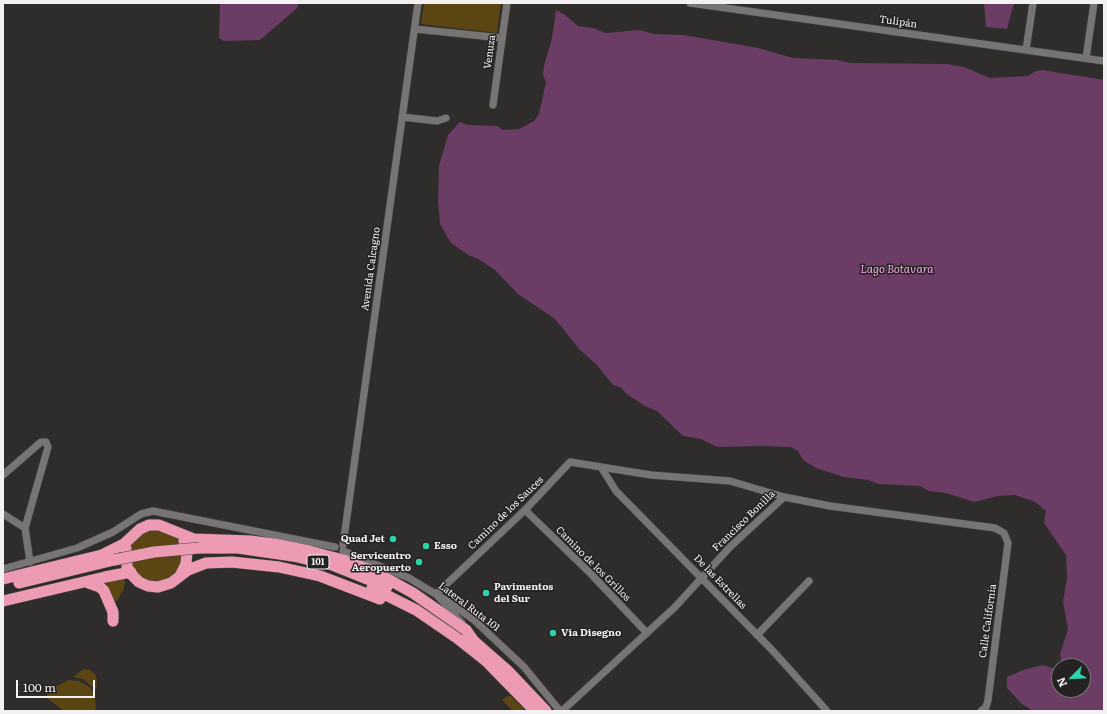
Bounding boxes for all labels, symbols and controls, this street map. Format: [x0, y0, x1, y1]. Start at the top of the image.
street label: Tulipán [878, 13, 918, 31]
street label: Venuza [482, 34, 498, 70]
street label: Avenida Calcagno [359, 226, 383, 312]
water label: Lago Botavara [860, 263, 934, 277]
street label: Camino de los Sauces [466, 474, 546, 552]
street label: Francisco Bonilla [710, 488, 778, 554]
street label: Camino de los Grillos [553, 524, 633, 604]
place label: Quad Jet [341, 533, 385, 545]
marker: Quad Jet [388, 534, 398, 544]
place label: Esso [434, 540, 457, 552]
marker: Esso [421, 541, 431, 551]
place label: Servicentro Aeropuerto [351, 550, 411, 574]
street label: De las Estrellas [691, 552, 749, 612]
road number: 101 [307, 555, 329, 569]
marker: Servicentro Aeropuerto [414, 557, 424, 567]
street label: Lateral Ruta 101 [436, 580, 502, 634]
place label: Pavimentos del Sur [494, 581, 553, 604]
street label: Calle California [977, 583, 999, 659]
marker: Pavimentos del Sur [481, 588, 491, 598]
place label: Via Disegno [561, 627, 621, 639]
marker: Via Disegno [548, 628, 558, 638]
north arrow [1051, 658, 1091, 698]
scale bar [18, 672, 97, 698]
text: N [1052, 675, 1070, 690]
text: 100 m [23, 678, 56, 696]

